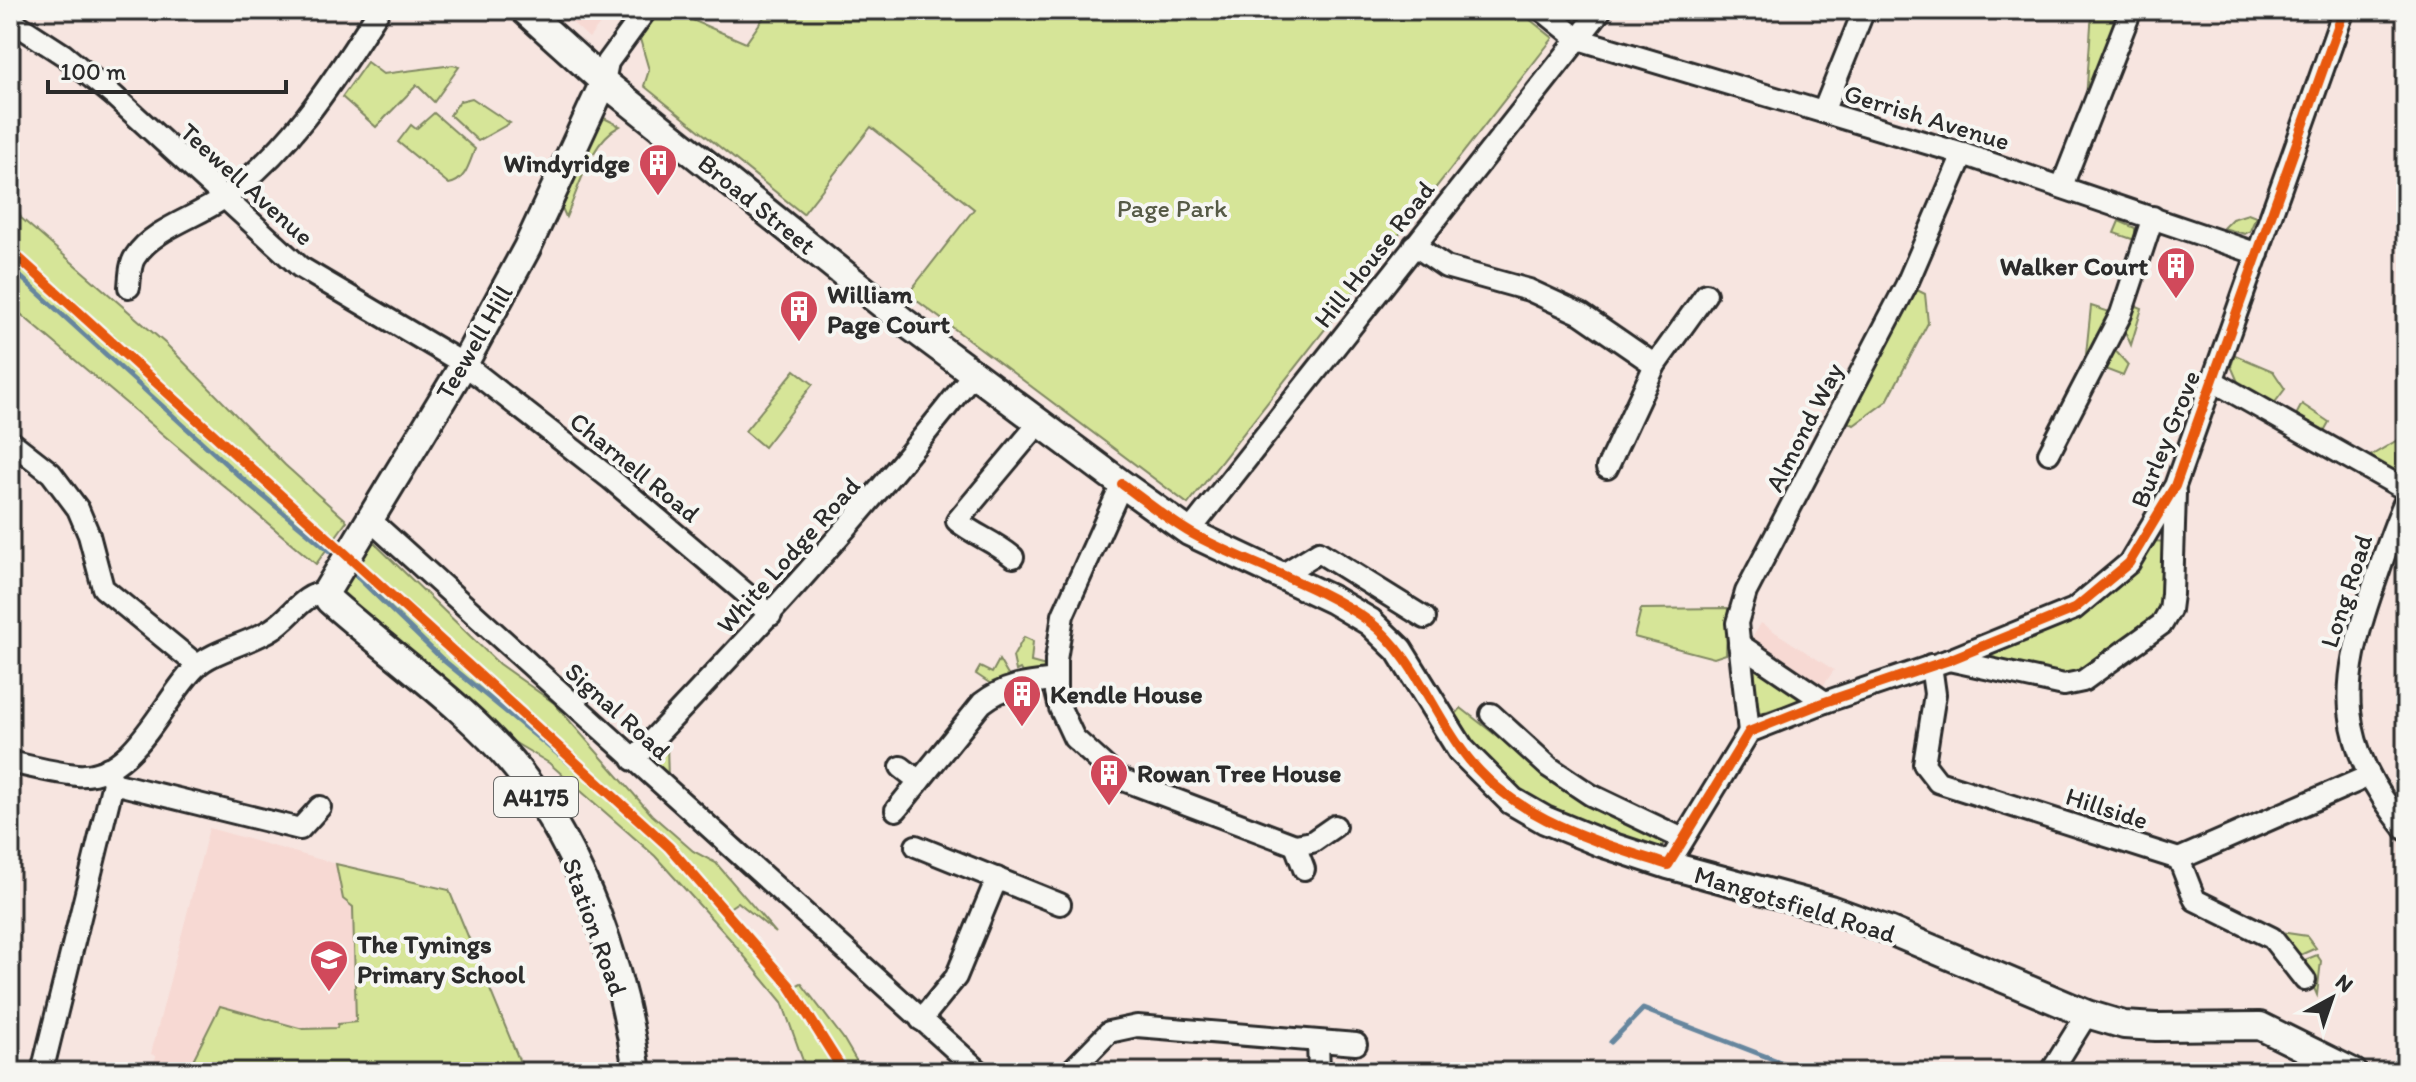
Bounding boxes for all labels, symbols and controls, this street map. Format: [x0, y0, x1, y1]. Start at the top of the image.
scale bar [48, 44, 286, 94]
text: 100 m [60, 57, 126, 86]
street label: Gerrish Avenue [1840, 77, 2014, 157]
street label: Teewell Avenue [174, 116, 320, 252]
building icon: Windyridge [637, 142, 679, 197]
place label: Windyridge [503, 147, 630, 179]
street label: Broad Street [692, 147, 823, 261]
street label: Hill House Road [1307, 174, 1442, 334]
park label: Page Park [1117, 192, 1228, 224]
building icon: Walker Court [2155, 245, 2197, 300]
place label: Walker Court [2000, 250, 2148, 282]
place label: William Page Court [827, 278, 950, 340]
street label: Teewell Hill [428, 279, 520, 405]
building icon: William Page Court [778, 288, 820, 343]
street label: Almond Way [1758, 357, 1850, 497]
street label: Burley Grove [2123, 366, 2207, 512]
street label: Charnell Road [563, 405, 707, 529]
street label: White Lodge Road [709, 470, 867, 640]
street label: Long Road [2313, 530, 2379, 652]
street label: Signal Road [559, 655, 678, 767]
building icon: Kendle House [1001, 673, 1043, 728]
place label: Kendle House [1050, 678, 1203, 710]
building icon: Rowan Tree House [1088, 752, 1130, 807]
place label: Rowan Tree House [1137, 757, 1341, 789]
road number: A4175 [494, 777, 578, 817]
street label: Hillside [2062, 780, 2152, 836]
street label: Station Road [555, 854, 635, 1001]
street label: Mangotsfield Road [1690, 858, 1900, 950]
place label: The Tynings Primary School [356, 928, 526, 990]
school or university icon: The Tynings Primary School [308, 938, 350, 993]
north arrow [2292, 958, 2372, 1038]
text: N [2330, 968, 2359, 998]

